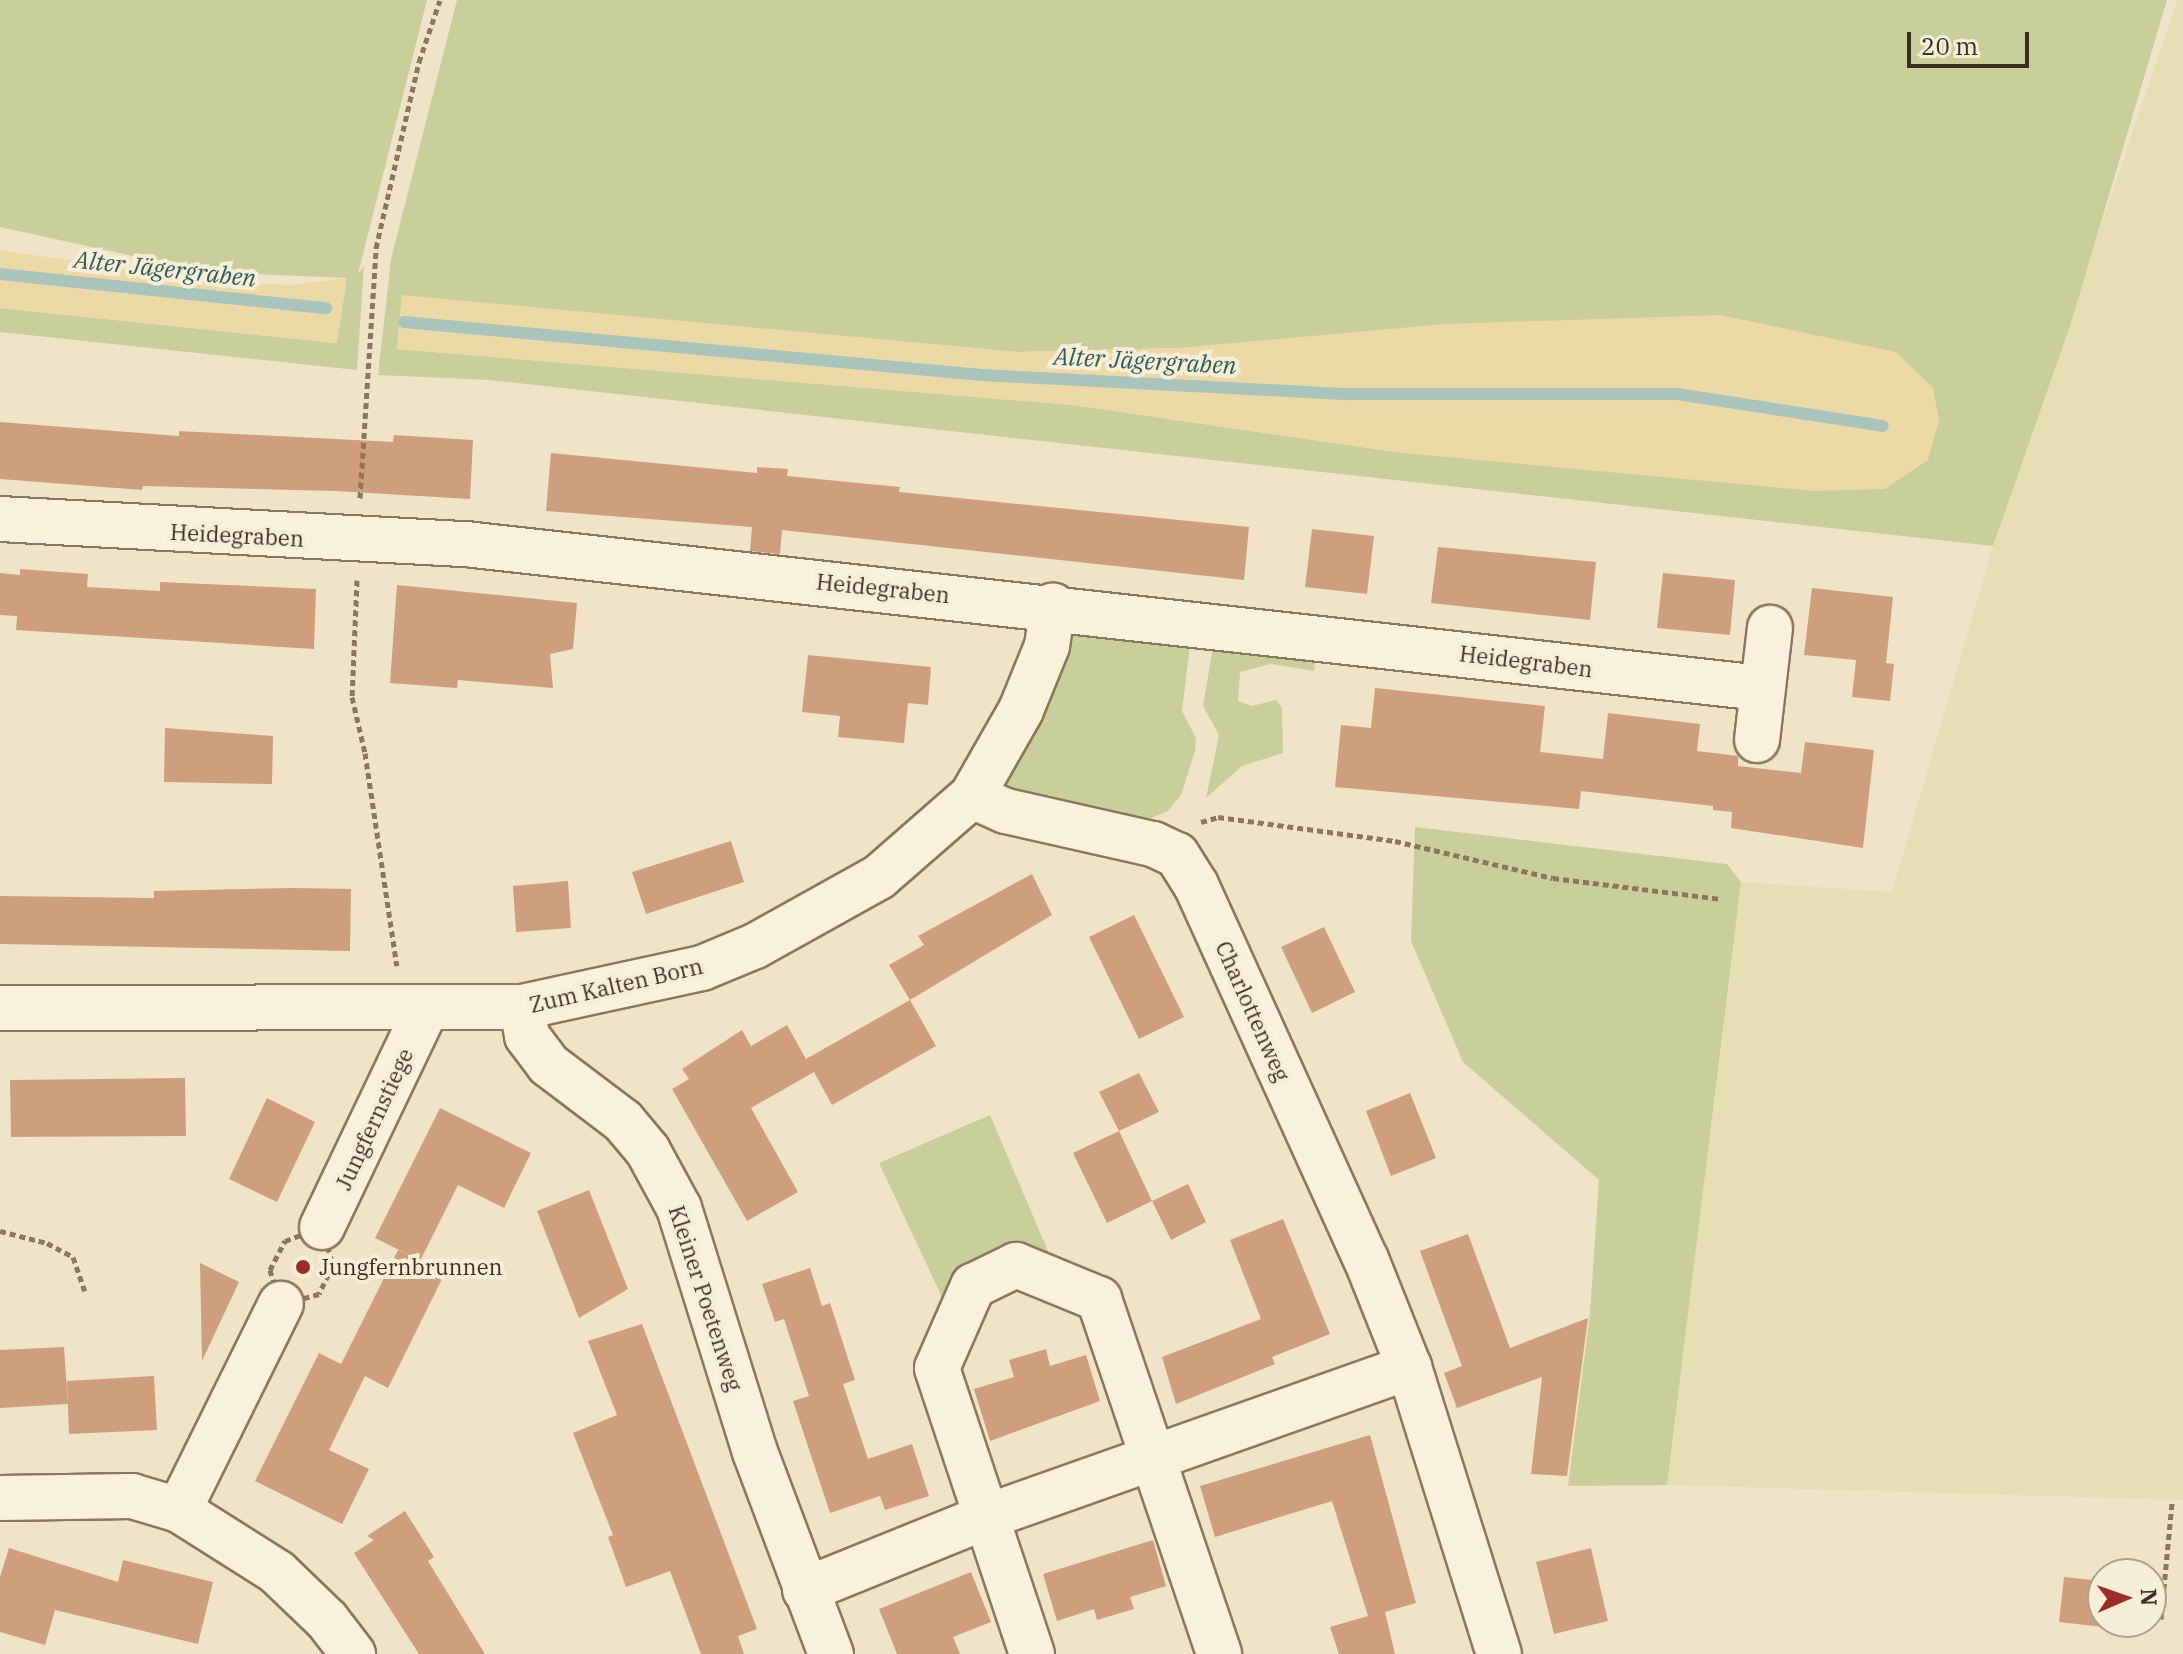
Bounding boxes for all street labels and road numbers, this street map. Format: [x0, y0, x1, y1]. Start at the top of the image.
street label: Heidegraben [169, 518, 305, 552]
street label: Heidegraben [815, 568, 951, 608]
street label: Heidegraben [1458, 640, 1594, 682]
street label: Charlottenweg [1210, 937, 1296, 1085]
street label: Zum Kalten Born [527, 952, 705, 1018]
street label: Jungfernstiege [330, 1044, 418, 1194]
street label: Kleiner Poetenweg [664, 1202, 748, 1394]

